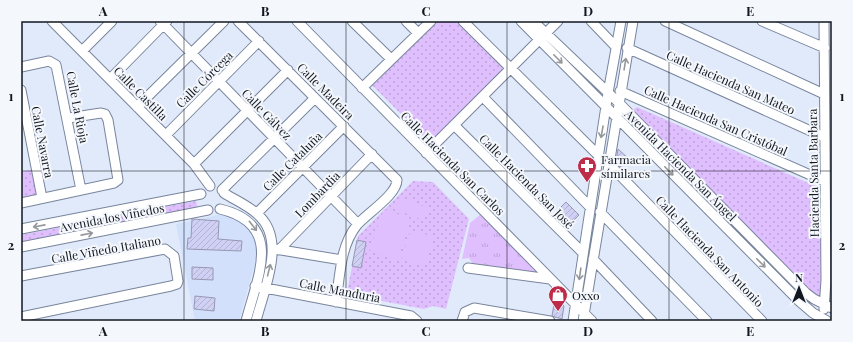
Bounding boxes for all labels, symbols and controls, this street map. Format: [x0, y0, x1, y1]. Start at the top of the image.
text: A [98, 2, 108, 19]
text: B [261, 2, 270, 19]
text: C [421, 2, 431, 19]
text: D [583, 2, 593, 19]
text: E [746, 2, 754, 19]
street label: Calle Hacienda San Mateo [664, 46, 798, 118]
street label: Calle Córcega [172, 47, 236, 111]
one-way arrow [553, 54, 563, 64]
one-way arrow [621, 58, 629, 71]
street label: Calle Madeira [294, 59, 358, 123]
street label: Calle Castilla [111, 63, 172, 124]
street label: Calle La Rioja [63, 70, 93, 144]
street label: Calle Hacienda San Cristóbal [642, 81, 791, 159]
street label: Calle Gálvez [239, 85, 296, 143]
text: 1 [9, 87, 14, 104]
text: 1 [840, 87, 845, 104]
street label: Calle Navarra [28, 105, 58, 179]
street label: Avenida Hacienda San Ángel [621, 105, 741, 225]
street label: Calle Hacienda San Carlos [398, 108, 508, 218]
street label: Hacienda Santa Barbara [804, 109, 822, 237]
one-way arrow [598, 125, 606, 138]
street label: Calle Cataluña [259, 128, 325, 194]
street label: Calle Hacienda San José [476, 130, 578, 232]
place label: Farmacia símilares [601, 151, 651, 181]
pharmacy icon: Farmacia símilares [576, 155, 598, 183]
one-way arrow [665, 166, 674, 176]
street label: Lombardia [291, 167, 343, 221]
street label: Calle Hacienda San Antonio [653, 192, 768, 310]
street label: Avenida los Viñedos [57, 199, 166, 235]
one-way arrow [249, 220, 258, 231]
one-way arrow [33, 222, 46, 230]
one-way arrow [80, 230, 93, 238]
street label: Calle Viñedo Italiano [50, 231, 162, 267]
text: 2 [8, 236, 15, 253]
text: 2 [839, 236, 846, 253]
one-way arrow [756, 258, 766, 268]
one-way arrow [266, 263, 273, 276]
one-way arrow [576, 267, 584, 280]
north arrow [779, 268, 819, 308]
text: N [795, 270, 803, 285]
street label: Calle Manduria [298, 274, 382, 306]
shop icon: Oxxo [547, 284, 569, 312]
place label: Oxxo [572, 287, 600, 303]
text: A [98, 322, 108, 339]
text: B [261, 322, 270, 339]
text: C [421, 322, 431, 339]
text: D [583, 322, 593, 339]
text: E [746, 322, 754, 339]

